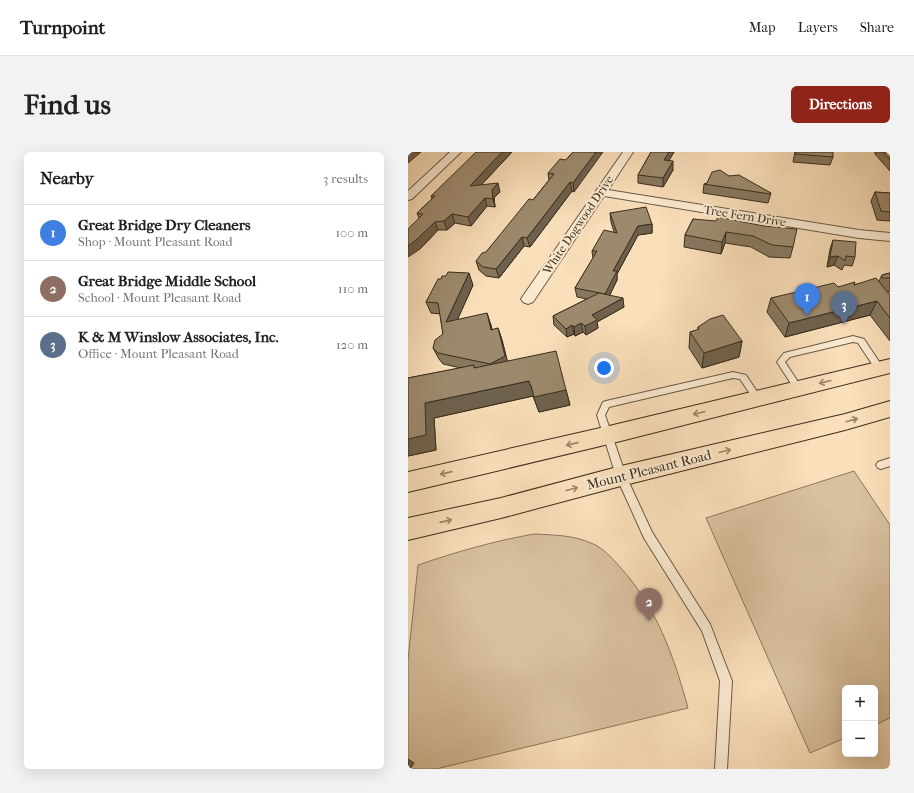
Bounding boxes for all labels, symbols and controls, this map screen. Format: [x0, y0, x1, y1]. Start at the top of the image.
text: Turnpoint [20, 17, 105, 39]
text: Map [749, 19, 776, 36]
text: Layers [798, 19, 838, 36]
text: Share [860, 19, 894, 36]
button: Directions [791, 86, 890, 123]
text: Find us [24, 88, 111, 121]
text: Nearby [40, 168, 94, 188]
text: 3 results [323, 171, 368, 186]
street label: White Dogwood Drive [539, 173, 616, 278]
street label: Tree Fern Drive [703, 203, 787, 229]
text: Great Bridge Dry Cleaners [78, 216, 251, 234]
text: 1 [51, 225, 55, 240]
text: 100 m [335, 225, 368, 240]
text: Shop · Mount Pleasant Road [78, 234, 233, 249]
text: Great Bridge Middle School [78, 272, 256, 290]
text: 2 [50, 281, 56, 296]
text: 110 m [338, 281, 368, 296]
pin: 1 [794, 283, 820, 316]
text: School · Mount Pleasant Road [78, 290, 241, 305]
pin: 3 [831, 291, 857, 324]
text: K & M Winslow Associates, Inc. [78, 328, 279, 346]
text: 3 [50, 337, 56, 352]
text: 120 m [336, 337, 368, 352]
text: Office · Mount Pleasant Road [78, 346, 239, 361]
your location [594, 358, 614, 378]
one-way arrow [819, 378, 832, 386]
one-way arrow [693, 410, 706, 417]
one-way arrow [845, 416, 858, 423]
one-way arrow [566, 440, 579, 448]
street label: Mount Pleasant Road [585, 446, 714, 494]
one-way arrow [719, 446, 732, 454]
one-way arrow [440, 470, 453, 478]
one-way arrow [565, 485, 578, 492]
one-way arrow [439, 516, 452, 524]
pin: 2 [636, 588, 662, 621]
map controls [842, 685, 878, 757]
button: + [842, 685, 878, 721]
button: − [842, 721, 878, 757]

